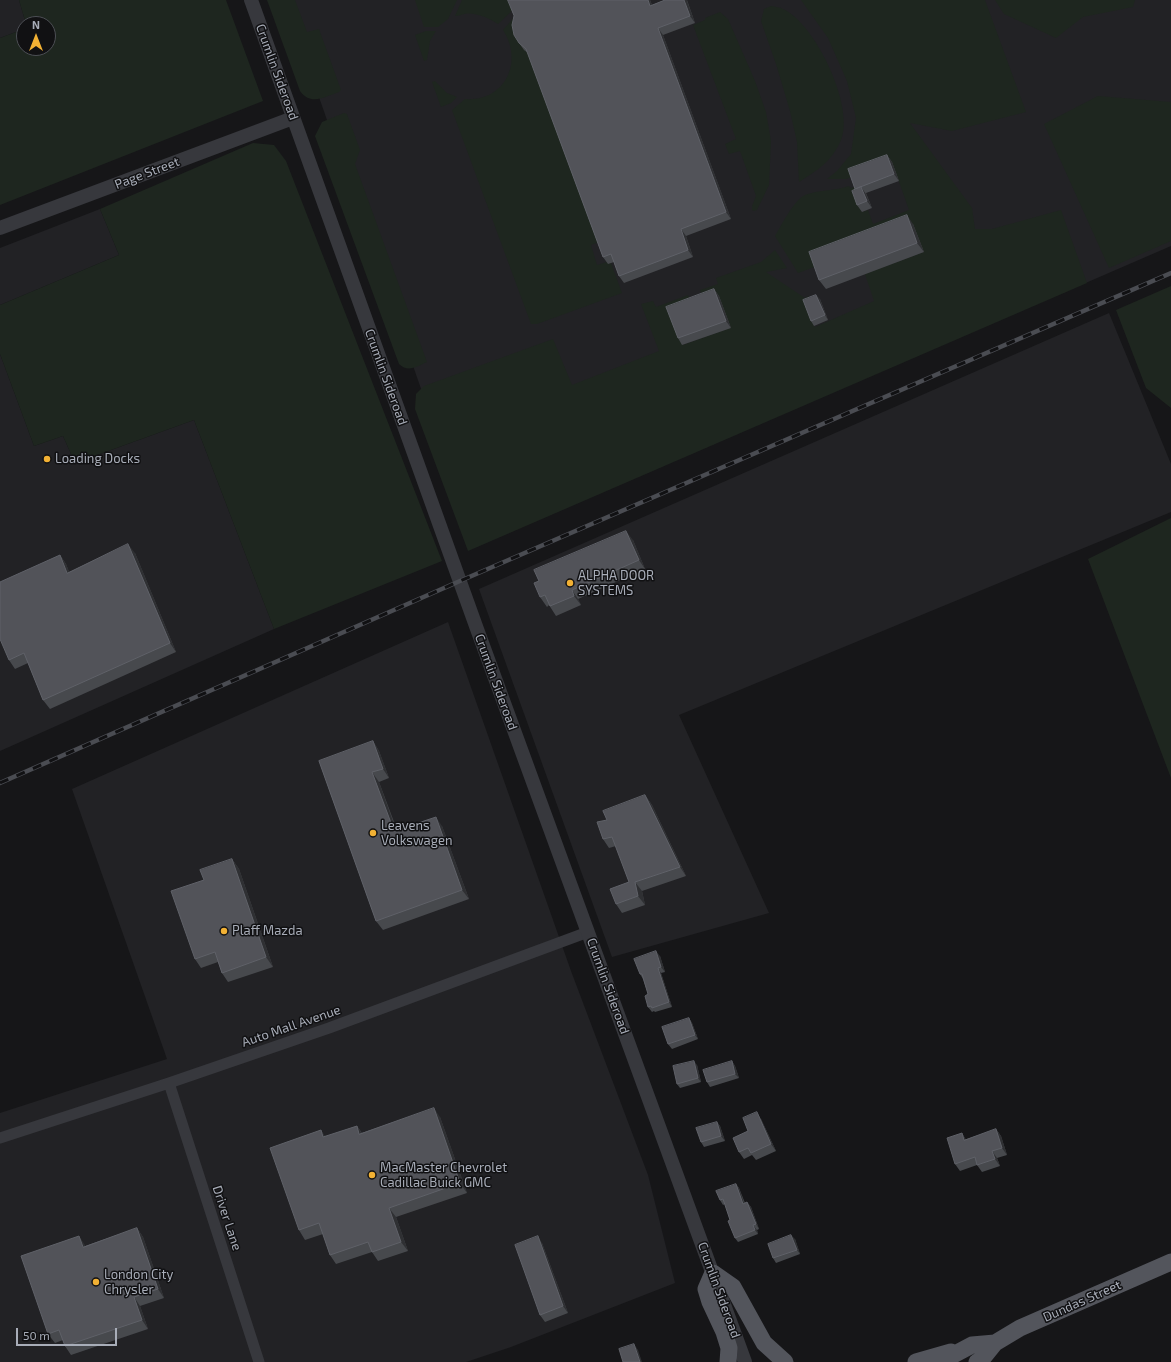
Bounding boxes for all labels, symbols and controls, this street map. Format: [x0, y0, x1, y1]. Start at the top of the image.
north arrow [16, 16, 56, 56]
text: N [32, 18, 40, 31]
street label: Crumlin Sideroad [252, 22, 302, 122]
street label: Page Street [112, 154, 182, 192]
street label: Crumlin Sideroad [361, 327, 411, 427]
place label: Loading Docks [55, 451, 140, 467]
marker: Loading Docks [42, 454, 52, 464]
place label: ALPHA DOOR SYSTEMS [578, 568, 654, 599]
marker: ALPHA DOOR SYSTEMS [565, 578, 575, 588]
street label: Crumlin Sideroad [471, 632, 521, 732]
place label: Leavens Volkswagen [381, 818, 452, 849]
marker: Leavens Volkswagen [368, 828, 378, 838]
place label: Plaff Mazda [232, 923, 303, 939]
marker: Plaff Mazda [219, 926, 229, 936]
street label: Crumlin Sideroad [583, 936, 633, 1036]
street label: Auto Mall Avenue [240, 1002, 342, 1050]
place label: MacMaster Chevrolet Cadillac Buick GMC [380, 1160, 507, 1191]
marker: MacMaster Chevrolet Cadillac Buick GMC [367, 1170, 377, 1180]
street label: Driver Lane [209, 1184, 245, 1252]
street label: Crumlin Sideroad [694, 1240, 744, 1340]
place label: London City Chrysler [104, 1267, 173, 1298]
marker: London City Chrysler [91, 1277, 101, 1287]
street label: Dundas Street [1041, 1277, 1123, 1325]
scale bar [18, 1320, 119, 1346]
text: 50 m [23, 1328, 50, 1342]

